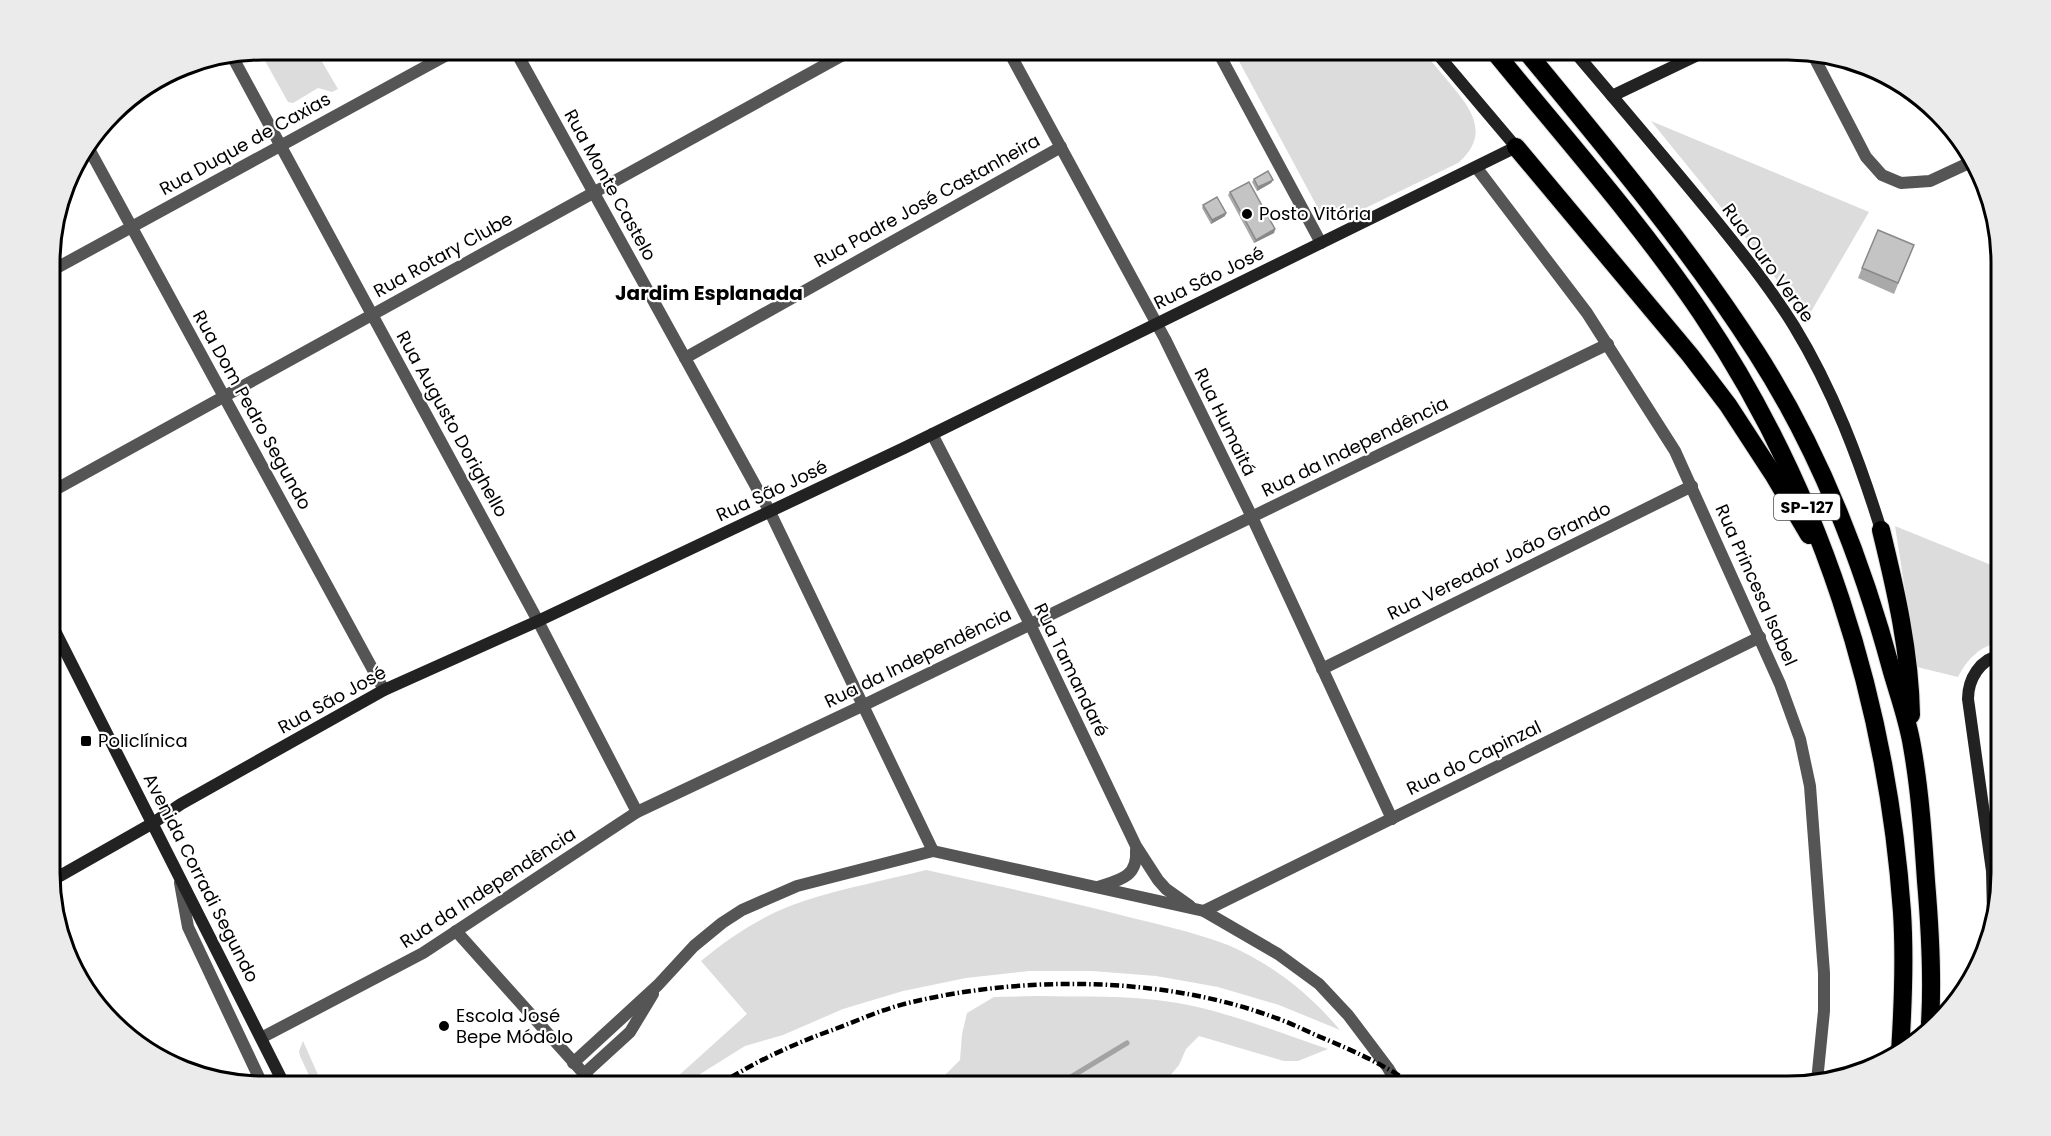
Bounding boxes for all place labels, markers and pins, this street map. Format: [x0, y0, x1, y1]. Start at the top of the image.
place label: Posto Vitória [1259, 201, 1371, 226]
marker: Posto Vitória [1240, 207, 1254, 221]
place label: Policlínica [98, 728, 188, 753]
marker: Policlínica [79, 734, 93, 748]
place label: Escola José Bepe Módolo [456, 1003, 573, 1049]
marker: Escola José Bepe Módolo [437, 1019, 451, 1033]

